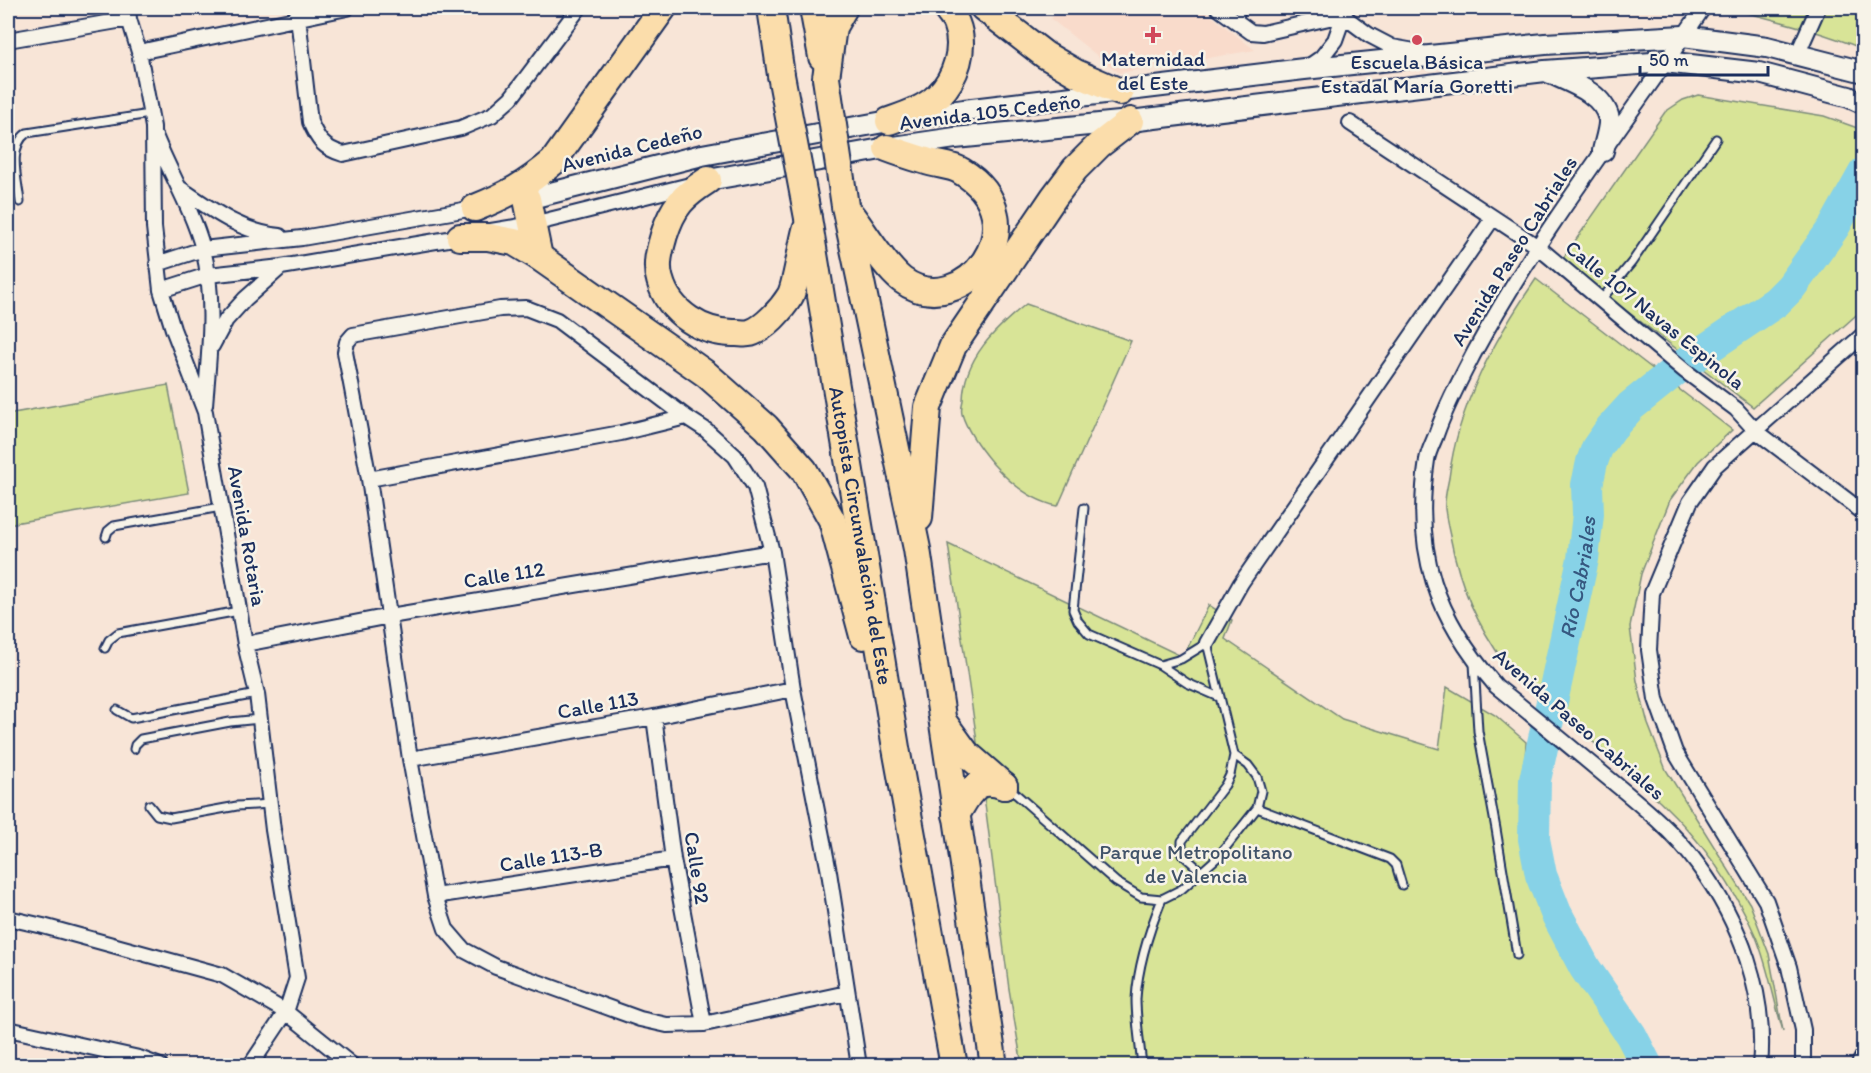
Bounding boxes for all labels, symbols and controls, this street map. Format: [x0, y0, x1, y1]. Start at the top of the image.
marker: Maternidad del Este [1144, 26, 1162, 44]
marker: Escuela Básica Estadal María Goretti [1410, 33, 1424, 47]
scale bar [1640, 39, 1768, 77]
place label: Maternidad del Este [1101, 46, 1205, 95]
place label: Escuela Básica Estadal María Goretti [1321, 49, 1513, 98]
text: 50 m [1649, 49, 1689, 71]
street label: Avenida 105 Cedeño [898, 88, 1082, 135]
street label: Avenida Cedeño [559, 118, 705, 177]
street label: Avenida Paseo Cabriales [1445, 151, 1582, 350]
street label: Calle 107 Navas Espinola [1561, 235, 1750, 395]
street label: Autopista Circunvalación del Este [824, 384, 898, 687]
street label: Avenida Rotaria [223, 464, 272, 608]
water label: Río Cabriales [1553, 514, 1602, 641]
street label: Calle 112 [462, 556, 546, 593]
street label: Avenida Paseo Cabriales [1489, 642, 1670, 805]
street label: Calle 113 [555, 685, 640, 724]
street label: Calle 92 [679, 830, 716, 906]
street label: Calle 113-B [498, 836, 604, 877]
park label: Parque Metropolitano de Valencia [1099, 839, 1293, 888]

